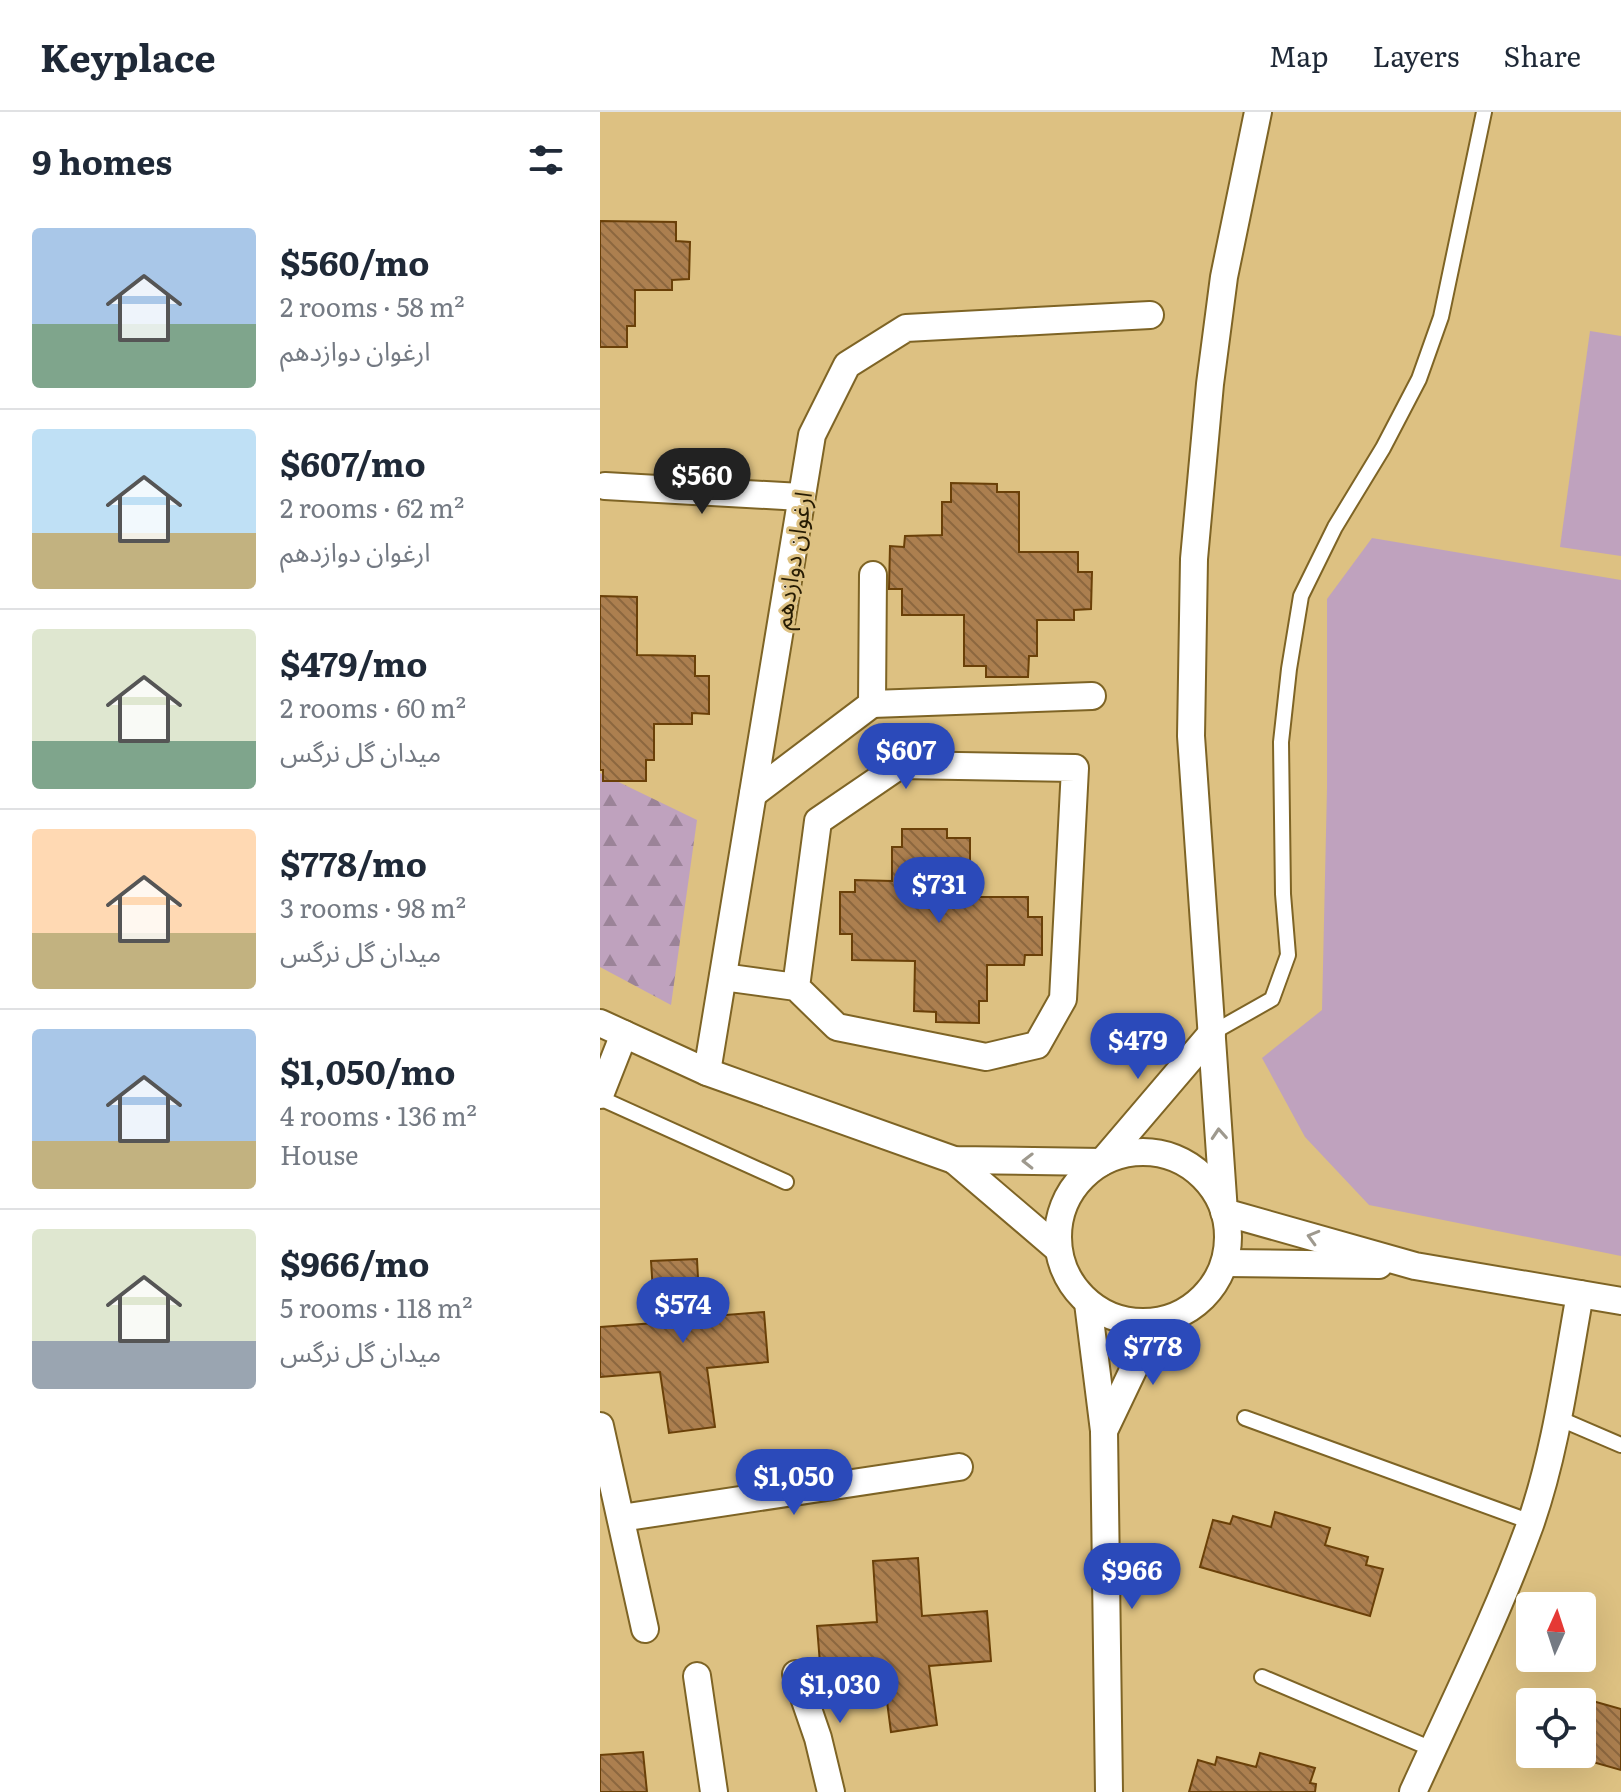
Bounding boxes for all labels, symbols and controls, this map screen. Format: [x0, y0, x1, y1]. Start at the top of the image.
text: Keyplace [40, 27, 216, 84]
text: Map [1269, 34, 1328, 76]
text: Layers [1372, 34, 1459, 76]
text: Share [1503, 34, 1581, 76]
text: 9 homes [32, 135, 172, 185]
icon: filters [524, 138, 568, 182]
text: $560/mo [280, 236, 429, 286]
icon: home [96, 260, 192, 356]
text: 2 rooms · 58 m² [280, 286, 465, 325]
text: ارغوان دوازدهم [280, 330, 431, 369]
text: $607/mo [280, 437, 426, 487]
pin: $560 [655, 448, 749, 516]
text: $560 [672, 454, 732, 493]
icon: home [96, 461, 192, 557]
text: 2 rooms · 62 m² [280, 487, 464, 526]
street label: ارغوان دوازدهم [763, 489, 821, 632]
text: ارغوان دوازدهم [280, 531, 431, 570]
text: $479/mo [280, 637, 427, 687]
icon: home [96, 661, 192, 757]
text: 2 rooms · 60 m² [280, 687, 466, 726]
pin: $607 [859, 723, 953, 791]
text: $607 [876, 729, 936, 768]
text: میدان گل نرگس [280, 731, 441, 770]
text: $778/mo [280, 837, 427, 887]
pin: $731 [892, 857, 986, 925]
icon: home [96, 861, 192, 957]
text: $731 [912, 863, 966, 902]
text: 3 rooms · 98 m² [280, 887, 466, 926]
text: میدان گل نرگس [280, 931, 441, 970]
pin: $479 [1091, 1013, 1185, 1081]
text: $479 [1108, 1019, 1168, 1058]
text: $1,050/mo [280, 1045, 456, 1095]
icon: home [96, 1061, 192, 1157]
text: 4 rooms · 136 m² [280, 1095, 477, 1134]
one-way arrow [1211, 1127, 1228, 1140]
text: House [280, 1134, 358, 1173]
one-way arrow [1021, 1152, 1034, 1170]
one-way arrow [1306, 1230, 1320, 1246]
text: $966/mo [280, 1237, 429, 1287]
icon: home [96, 1261, 192, 1357]
pin: $574 [636, 1277, 730, 1345]
text: $574 [655, 1283, 711, 1322]
text: 5 rooms · 118 m² [280, 1287, 473, 1326]
pin: $778 [1106, 1319, 1200, 1387]
text: $778 [1124, 1325, 1182, 1364]
text: میدان گل نرگس [280, 1331, 441, 1370]
pin: $1,050 [729, 1449, 859, 1517]
text: $1,050 [754, 1455, 834, 1494]
pin: $966 [1085, 1543, 1179, 1611]
text: $966 [1102, 1549, 1162, 1588]
north arrow [1516, 1592, 1596, 1672]
map controls [1516, 1592, 1596, 1768]
pin: $1,030 [775, 1657, 905, 1725]
text: $1,030 [800, 1663, 880, 1702]
button: locate [1516, 1688, 1596, 1768]

